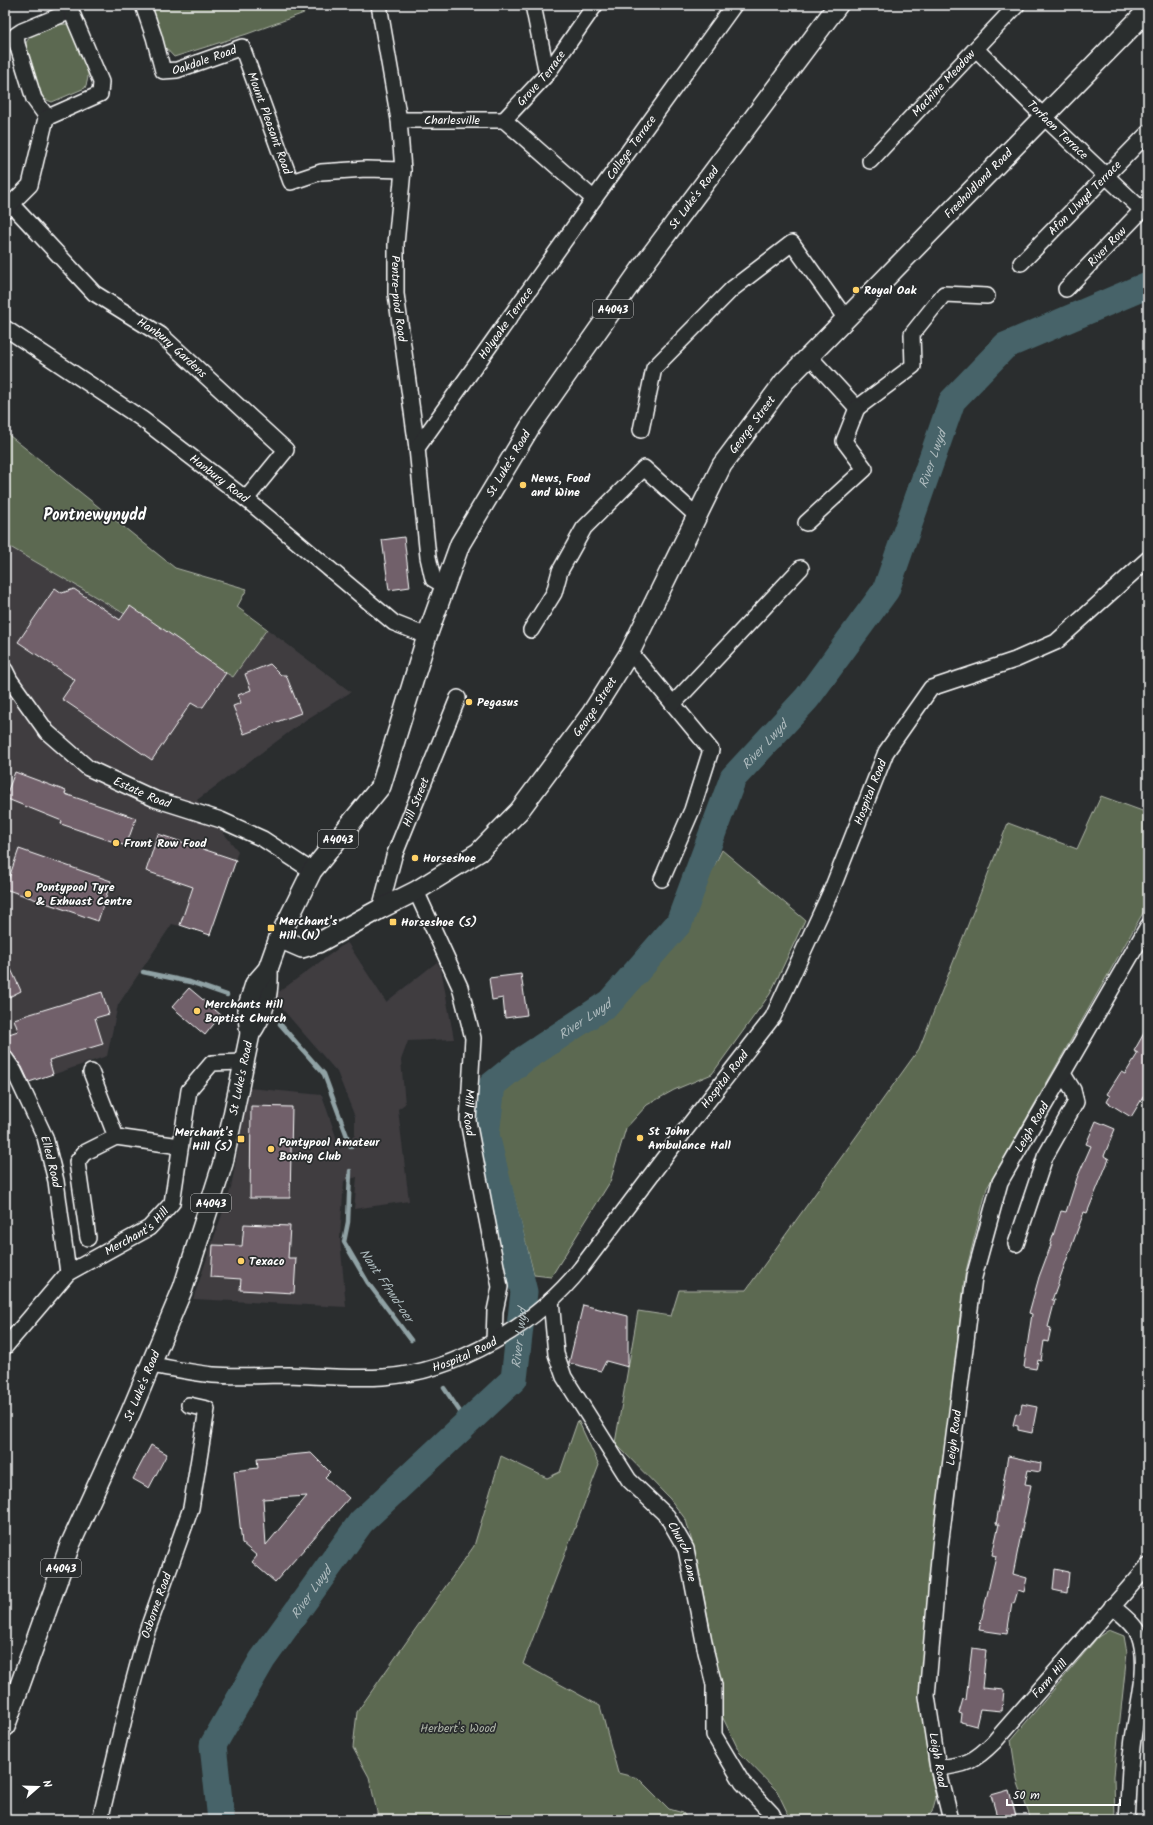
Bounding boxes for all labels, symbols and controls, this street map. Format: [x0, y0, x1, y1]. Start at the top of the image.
street label: Oakdale Road [172, 40, 240, 80]
street label: Machine Meadow [907, 45, 981, 121]
street label: Grove Terrace [512, 46, 571, 111]
street label: Mount Pleasant Road [242, 69, 297, 178]
street label: Torfaen Terrace [1022, 96, 1093, 165]
street label: Charlesville [424, 111, 481, 130]
street label: College Terrace [602, 111, 662, 184]
street label: Freeholdland Road [940, 144, 1018, 223]
street label: Afon Llwyd Terrace [1044, 156, 1127, 240]
street label: St Luke's Road [664, 162, 725, 234]
street label: River Row [1083, 222, 1132, 271]
street label: Pentre-piod Road [386, 255, 412, 344]
place label: Royal Oak [864, 281, 917, 300]
street label: Holyoake Terrace [474, 283, 539, 364]
marker: Royal Oak [851, 285, 861, 295]
road number: A4043 [593, 300, 633, 318]
street label: Hanbury Gardens [133, 313, 211, 383]
street label: George Street [724, 392, 781, 458]
water label: River Lwyd [913, 424, 954, 491]
street label: St Luke's Road [481, 426, 537, 501]
street label: Hanbury Road [185, 450, 254, 509]
place label: News, Food and Wine [531, 469, 591, 502]
marker: News, Food and Wine [518, 480, 528, 490]
district label: Pontnewynydd [44, 503, 147, 528]
street label: George Street [568, 673, 622, 741]
place label: Pegasus [477, 693, 519, 712]
marker: Pegasus [464, 697, 474, 707]
water label: River Lwyd [737, 714, 796, 775]
street label: Hospital Road [849, 756, 893, 828]
street label: Estate Road [110, 772, 174, 814]
street label: Hill Street [398, 774, 435, 830]
road number: A4043 [318, 830, 358, 848]
place label: Front Row Food [124, 834, 207, 853]
marker: Front Row Food [111, 838, 121, 848]
place label: Horseshoe [423, 849, 476, 868]
marker: Horseshoe [410, 853, 420, 863]
place label: Pontypool Tyre & Exhuast Centre [36, 878, 132, 911]
marker: Pontypool Tyre & Exhuast Centre [23, 889, 33, 899]
place label: Merchant's Hill (N) [279, 912, 338, 945]
place label: Horseshoe (S) [401, 913, 477, 932]
marker: Horseshoe (S) [388, 917, 398, 927]
marker: Merchant's Hill (N) [266, 923, 276, 933]
water label: River Lwyd [554, 993, 619, 1046]
place label: Merchants Hill Baptist Church [205, 995, 286, 1028]
marker: Merchants Hill Baptist Church [192, 1006, 202, 1016]
street label: St Luke's Road [224, 1039, 258, 1117]
street label: Hospital Road [696, 1046, 754, 1113]
street label: Mill Road [458, 1089, 480, 1139]
street label: Leigh Road [1010, 1098, 1055, 1156]
place label: St John Ambulance Hall [648, 1122, 731, 1155]
place label: Merchant's Hill (S) [175, 1123, 233, 1156]
place label: Pontypool Amateur Boxing Club [279, 1133, 380, 1166]
marker: St John Ambulance Hall [635, 1133, 645, 1143]
street label: Elled Road [35, 1134, 66, 1190]
marker: Merchant's Hill (S) [236, 1134, 246, 1144]
marker: Pontypool Amateur Boxing Club [266, 1144, 276, 1154]
road number: A4043 [191, 1194, 231, 1212]
street label: Merchant's Hill [101, 1203, 174, 1261]
water label: Nant Ffrwd-oer [353, 1245, 420, 1329]
place label: Texaco [249, 1252, 285, 1271]
marker: Texaco [236, 1256, 246, 1266]
water label: River Lwyd [506, 1304, 534, 1369]
street label: Hospital Road [430, 1332, 502, 1377]
street label: St Luke's Road [119, 1347, 166, 1424]
street label: Leigh Road [941, 1408, 967, 1467]
street label: Church Lane [662, 1518, 701, 1584]
road number: A4043 [41, 1559, 81, 1577]
water label: River Lwyd [286, 1560, 340, 1624]
street label: Osborne Road [136, 1569, 178, 1641]
street label: Farm Hill [1027, 1655, 1073, 1703]
park label: Herbert's Wood [420, 1719, 497, 1738]
street label: Leigh Road [923, 1731, 952, 1790]
north arrow [18, 1767, 58, 1807]
text: N [37, 1778, 56, 1790]
scale bar [1007, 1781, 1120, 1807]
text: 50 m [1013, 1786, 1040, 1805]

